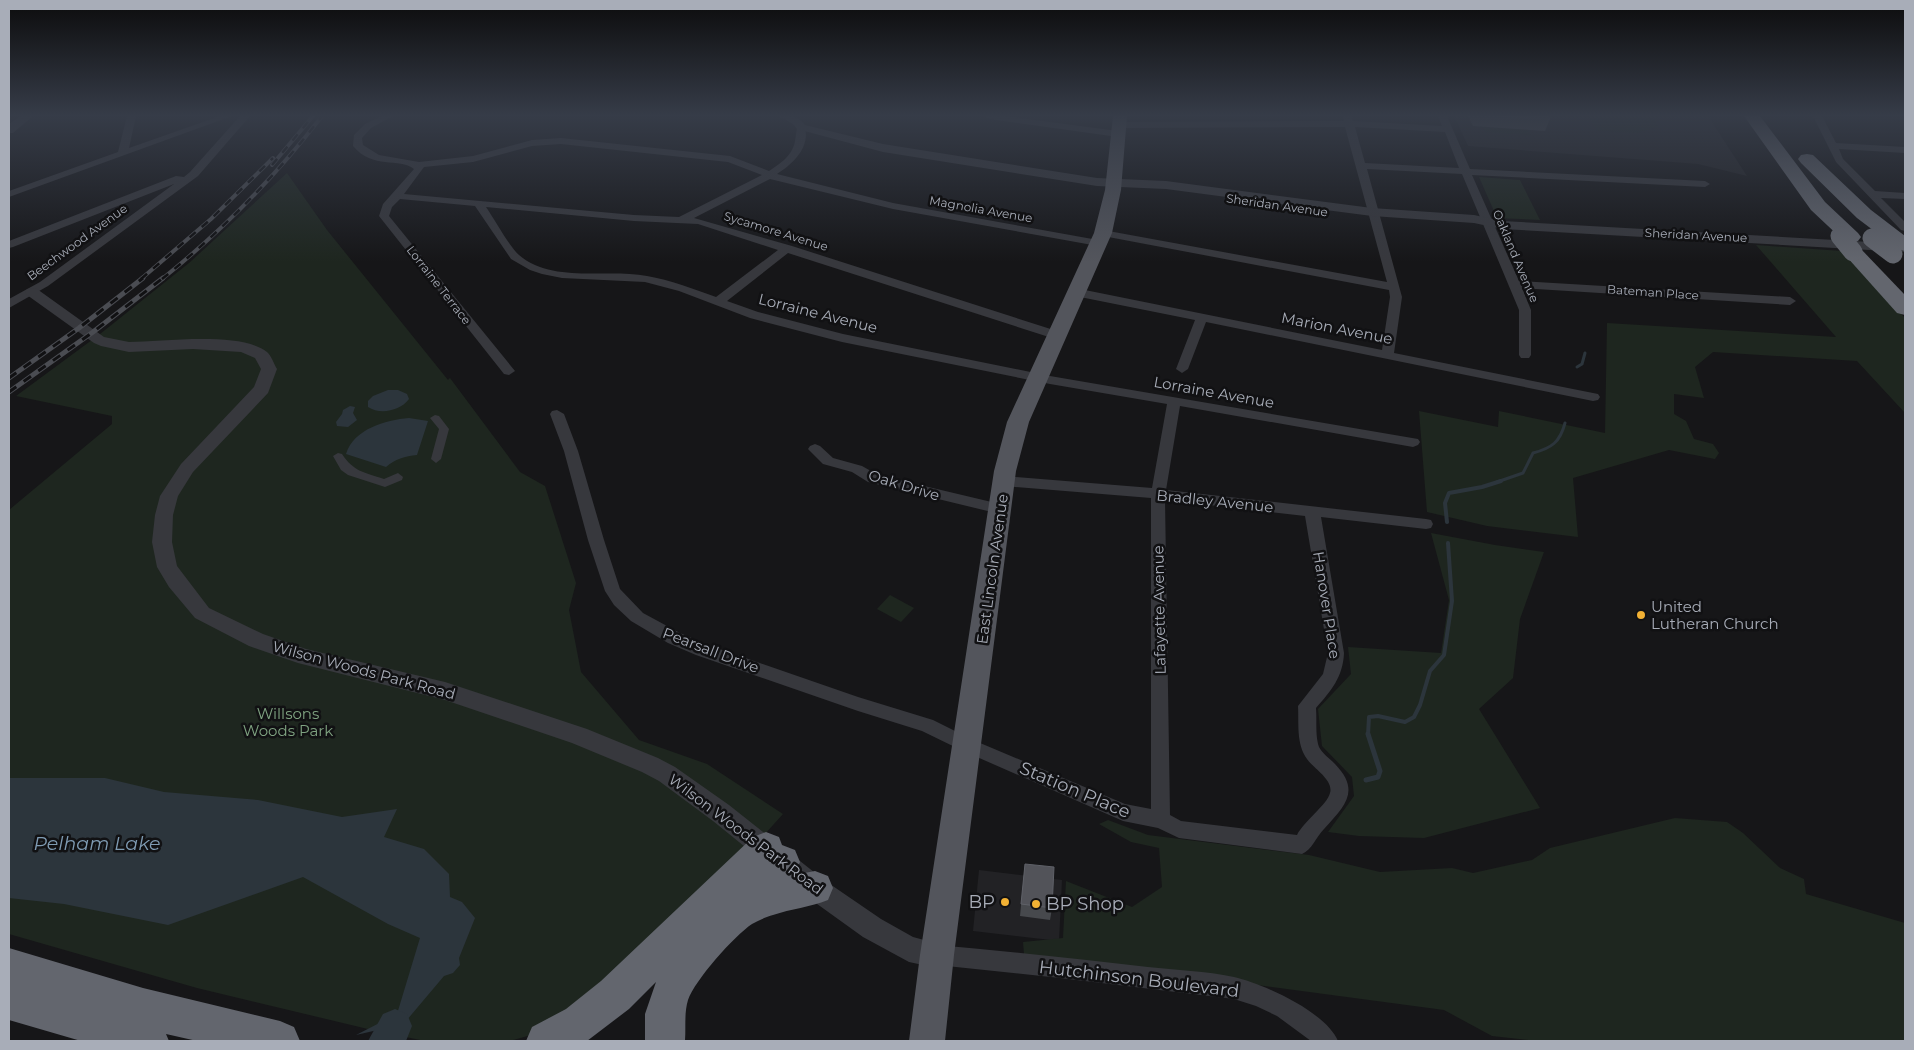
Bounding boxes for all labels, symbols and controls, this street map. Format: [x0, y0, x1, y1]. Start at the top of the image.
street label: Sheridan Avenue [1225, 190, 1329, 220]
street label: Magnolia Avenue [928, 193, 1034, 225]
street label: Beechwood Avenue [24, 201, 130, 283]
street label: Oakland Avenue [1490, 207, 1542, 305]
street label: Sycamore Avenue [722, 208, 830, 254]
street label: Sheridan Avenue [1644, 225, 1748, 245]
street label: Lorraine Terrace [404, 243, 474, 327]
street label: Bateman Place [1607, 281, 1699, 303]
street label: Lorraine Avenue [756, 289, 880, 337]
street label: Marion Avenue [1280, 308, 1394, 348]
street label: Lorraine Avenue [1152, 372, 1276, 412]
street label: Oak Drive [866, 465, 942, 505]
street label: Bradley Avenue [1156, 485, 1274, 517]
street label: East Lincoln Avenue [972, 493, 1012, 645]
street label: Lafayette Avenue [1148, 545, 1170, 675]
street label: Hanover Place [1309, 550, 1345, 660]
place label: United Lutheran Church [1651, 597, 1779, 633]
marker: United Lutheran Church [1635, 609, 1647, 621]
street label: Pearsall Drive [660, 623, 762, 677]
street label: Wilson Woods Park Road [270, 636, 458, 704]
park label: Willsons Woods Park [243, 704, 333, 740]
street label: Station Place [1016, 757, 1134, 823]
street label: Wilson Woods Park Road [665, 770, 827, 898]
water label: Pelham Lake [33, 832, 161, 855]
place label: BP [969, 891, 995, 913]
place label: BP Shop [1046, 893, 1124, 915]
marker: BP [999, 896, 1011, 908]
marker: BP Shop [1030, 898, 1042, 910]
street label: Hutchinson Boulevard [1038, 956, 1240, 1002]

